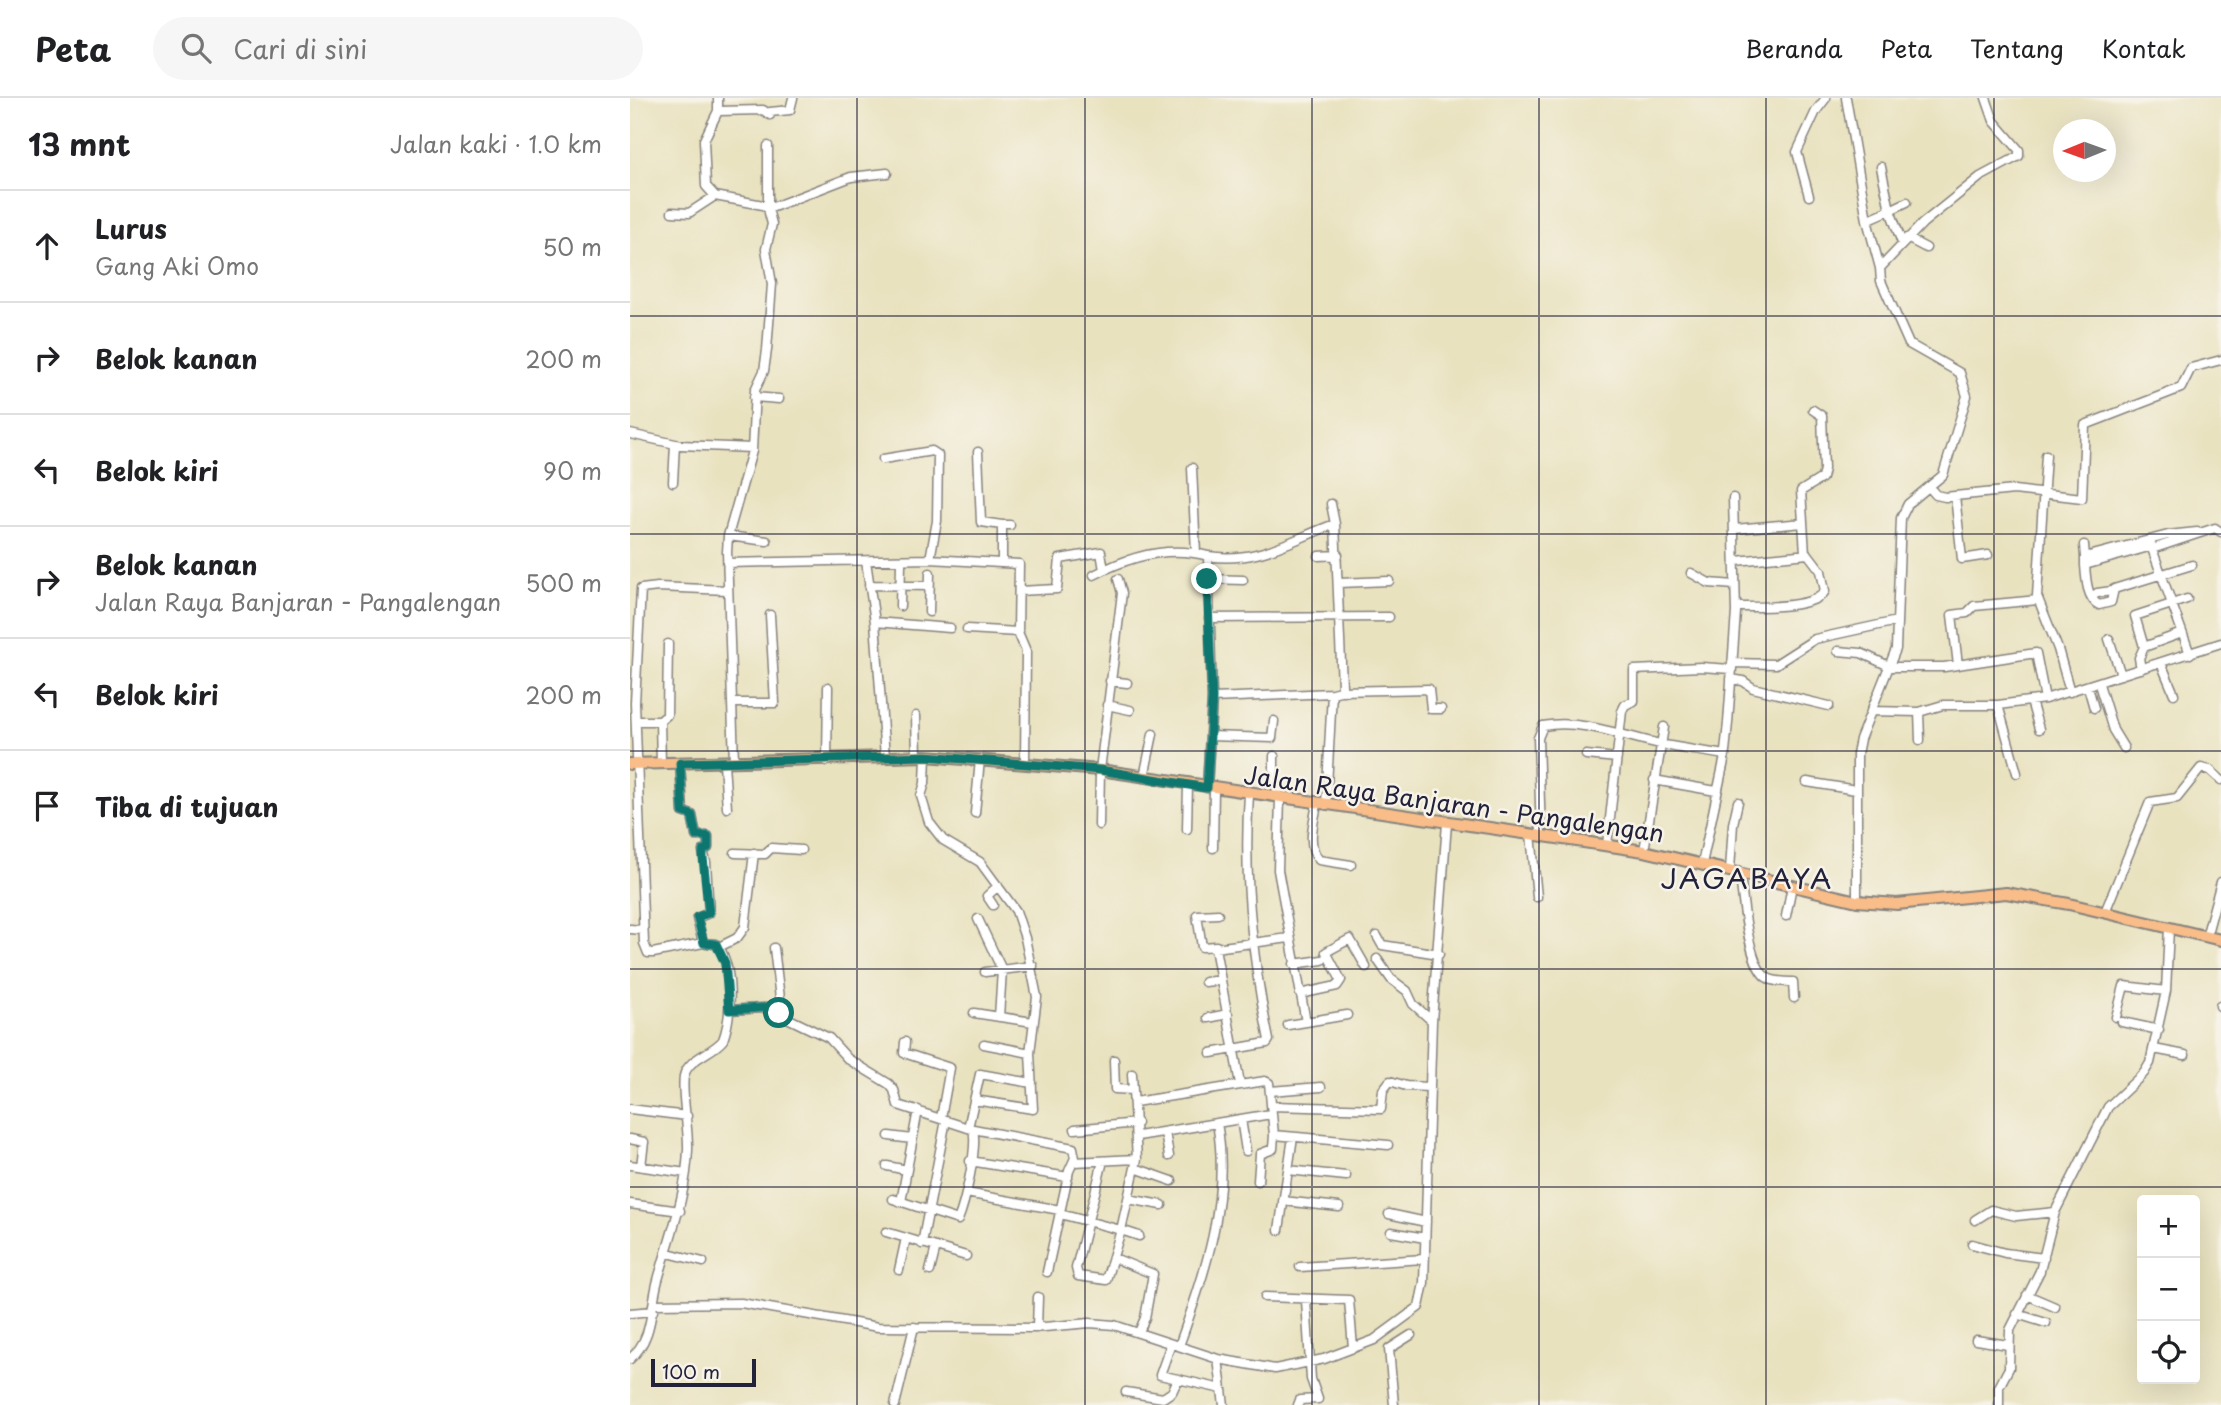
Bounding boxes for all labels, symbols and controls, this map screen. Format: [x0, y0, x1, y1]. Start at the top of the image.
search box [153, 17, 643, 80]
text: Peta [35, 23, 111, 73]
icon: search [177, 29, 215, 67]
text: Cari di sini [233, 29, 367, 68]
text: Beranda [1745, 30, 1842, 66]
text: Peta [1880, 30, 1932, 66]
text: Tentang [1970, 30, 2064, 66]
text: Kontak [2102, 30, 2186, 66]
north arrow [2053, 119, 2116, 182]
text: 13 mnt [28, 121, 131, 166]
text: Jalan kaki · 1.0 km [390, 126, 602, 161]
text: Lurus [95, 209, 167, 248]
icon: ahead [28, 227, 66, 265]
text: 50 m [542, 229, 602, 264]
text: Gang Aki Omo [95, 248, 259, 283]
icon: right [28, 339, 66, 377]
text: Belok kanan [95, 339, 257, 378]
text: 200 m [525, 341, 602, 376]
icon: left [28, 451, 66, 489]
text: Belok kiri [95, 451, 218, 490]
text: 90 m [543, 453, 602, 488]
text: Belok kanan [95, 545, 257, 584]
icon: right [28, 563, 66, 601]
route end [1191, 563, 1222, 594]
text: 500 m [525, 565, 602, 600]
text: Jalan Raya Banjaran - Pangalengan [95, 584, 501, 619]
icon: left [28, 675, 66, 713]
text: Belok kiri [95, 675, 218, 714]
text: 200 m [525, 677, 602, 712]
street label: Jalan Raya Banjaran - Pangalengan [1242, 756, 1666, 850]
icon: arrive [28, 787, 66, 825]
text: Tiba di tujuan [95, 787, 279, 826]
district label: JAGABAYA [1661, 856, 1833, 899]
route start [763, 997, 794, 1028]
map controls [2137, 1195, 2200, 1384]
button: + [2137, 1195, 2200, 1258]
button: − [2137, 1258, 2200, 1321]
button: locate [2137, 1321, 2200, 1384]
scale bar [651, 1356, 756, 1388]
text: 100 m [662, 1357, 720, 1385]

